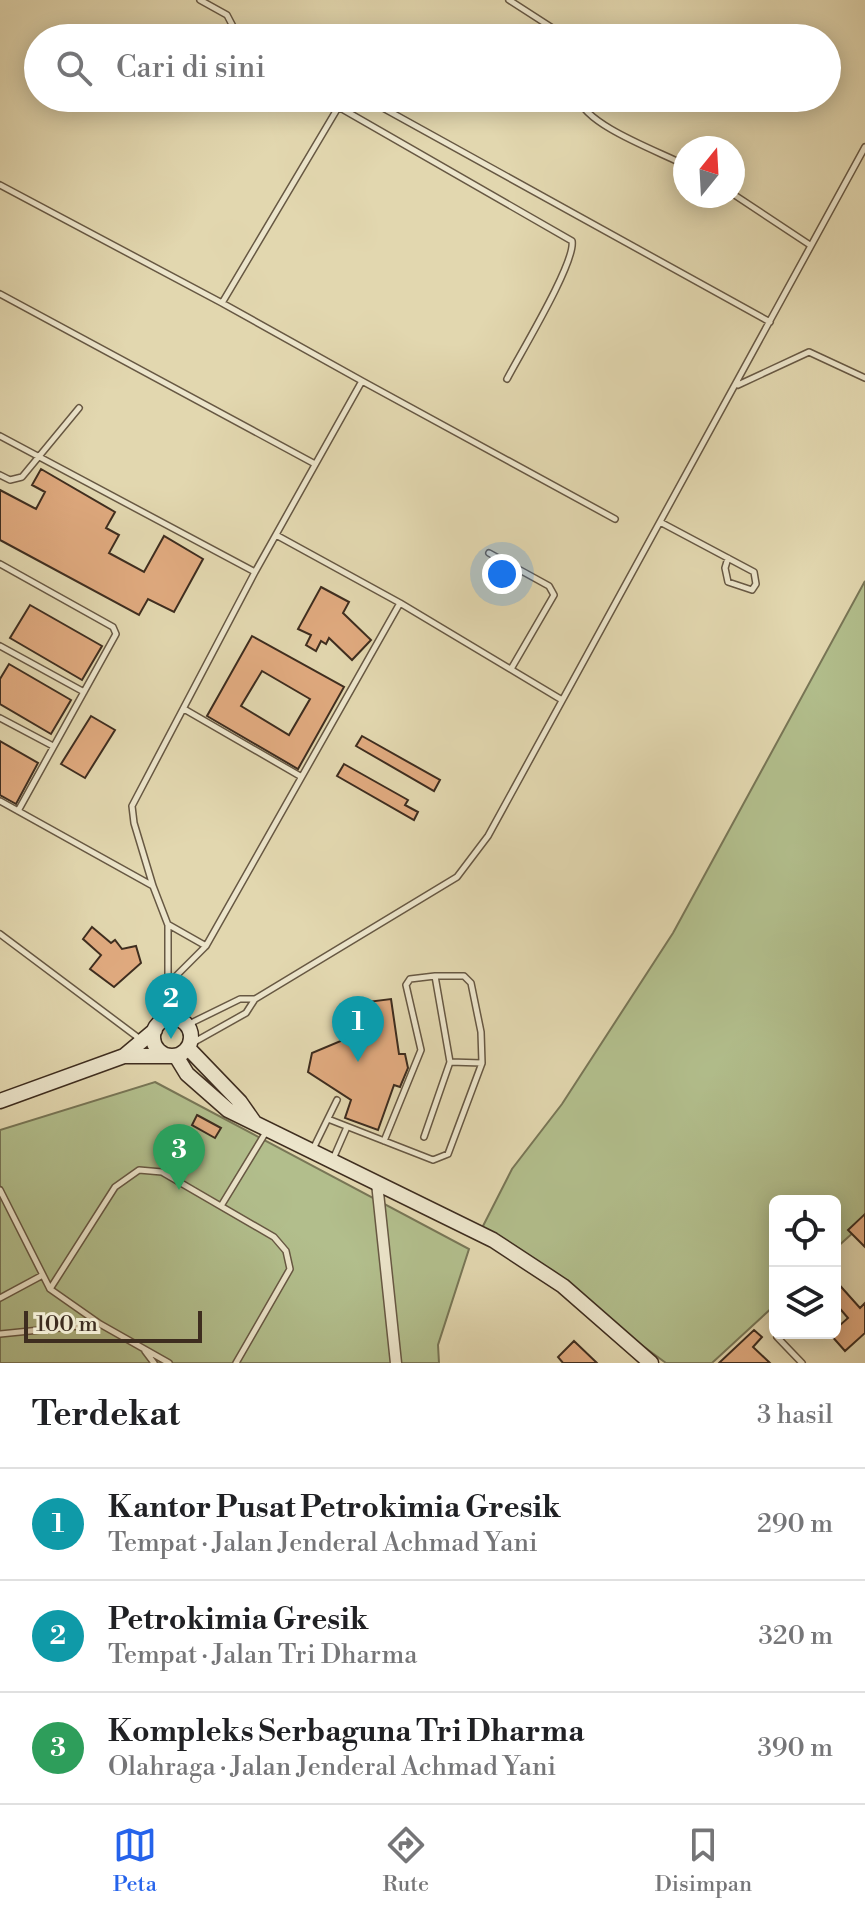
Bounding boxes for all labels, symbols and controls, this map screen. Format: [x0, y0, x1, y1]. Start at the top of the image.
search box [24, 24, 841, 112]
icon: search [52, 46, 96, 90]
text: Cari di sini [116, 49, 265, 87]
north arrow [673, 136, 745, 208]
your location [482, 554, 522, 594]
pin: 2 [145, 973, 197, 1039]
pin: 1 [332, 996, 384, 1062]
pin: 3 [153, 1124, 205, 1190]
map controls [769, 1195, 841, 1339]
button: locate [769, 1195, 841, 1267]
button: layers [769, 1267, 841, 1339]
scale bar [24, 1307, 202, 1343]
text: 100 m [36, 1311, 98, 1338]
text: Terdekat [32, 1394, 180, 1436]
text: 3 hasil [757, 1399, 833, 1431]
text: Kantor Pusat Petrokimia Gresik [108, 1489, 561, 1527]
text: 1 [52, 1508, 64, 1540]
text: 290 m [757, 1508, 833, 1540]
text: Tempat · Jalan Jenderal Achmad Yani [108, 1527, 538, 1559]
text: Petrokimia Gresik [108, 1601, 368, 1639]
text: 2 [50, 1620, 66, 1652]
text: 320 m [758, 1620, 833, 1652]
text: Tempat · Jalan Tri Dharma [108, 1639, 417, 1671]
text: Kompleks Serbaguna Tri Dharma [108, 1713, 584, 1751]
text: 3 [50, 1732, 66, 1764]
text: 390 m [758, 1732, 833, 1764]
text: Olahraga · Jalan Jenderal Achmad Yani [108, 1751, 556, 1783]
tab: Peta [113, 1823, 157, 1898]
tab: Rute [383, 1823, 429, 1898]
tab: Disimpan [655, 1823, 752, 1898]

